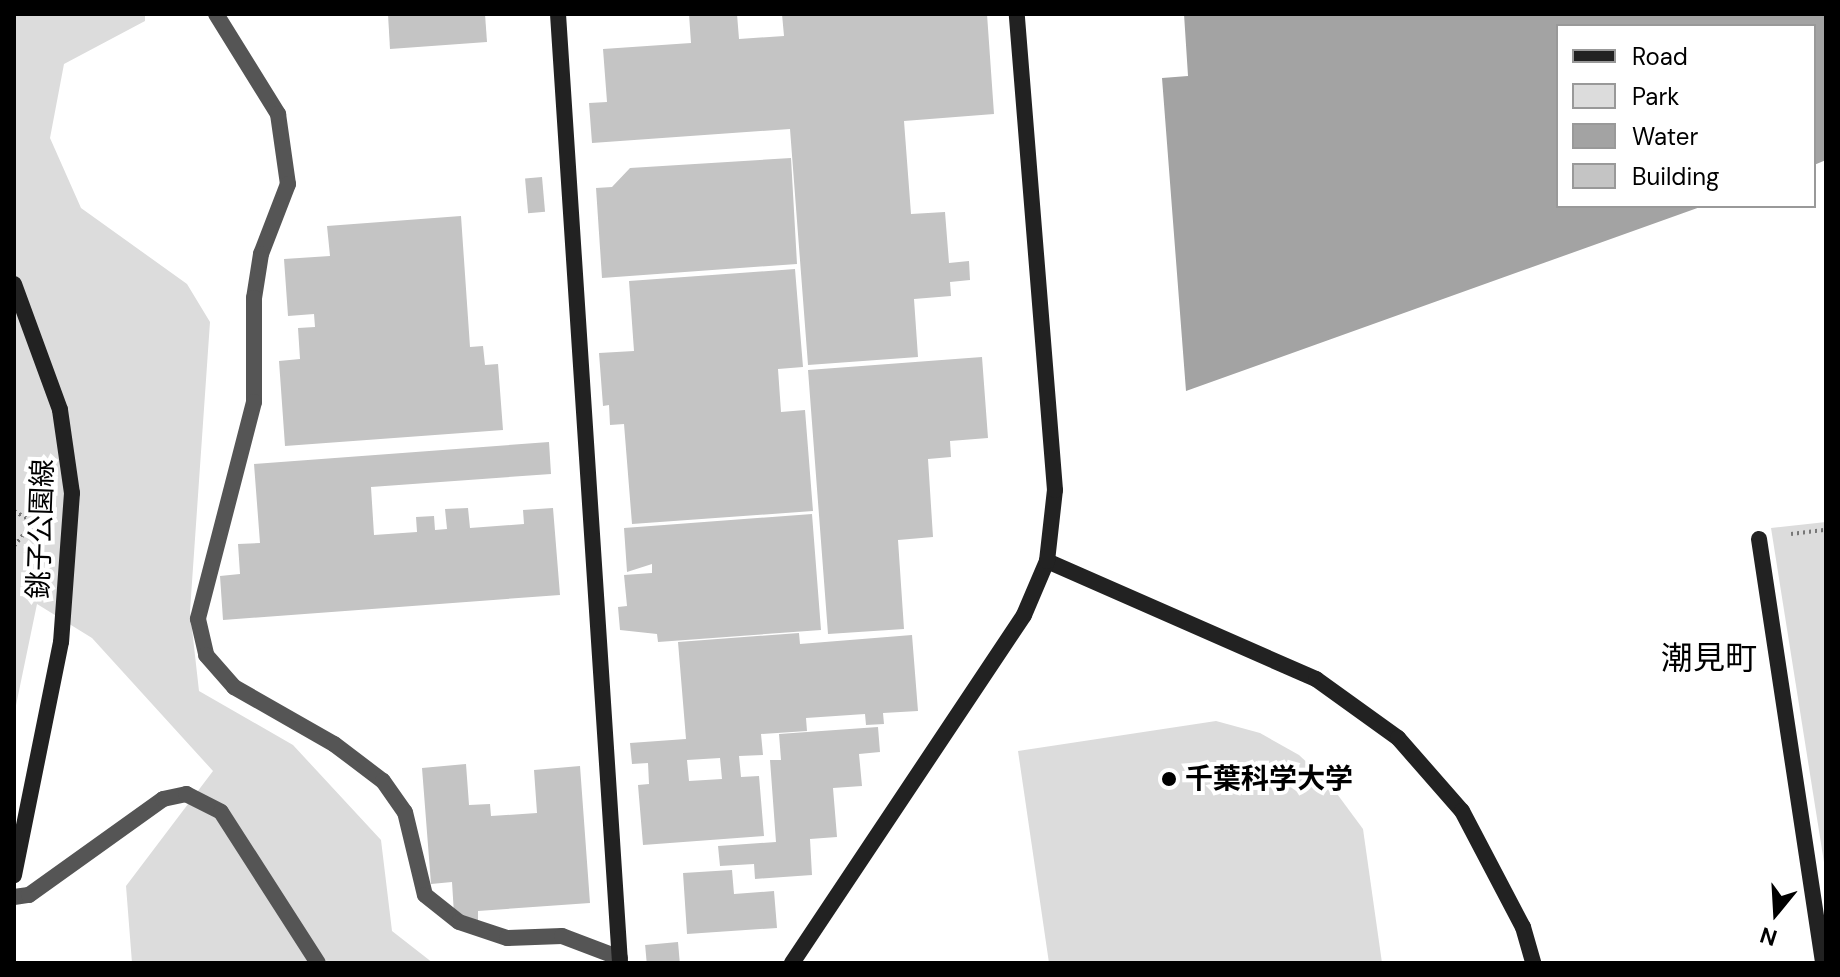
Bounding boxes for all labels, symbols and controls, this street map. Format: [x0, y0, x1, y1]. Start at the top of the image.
legend [1556, 24, 1816, 208]
text: Road [1632, 41, 1688, 72]
text: Park [1632, 81, 1679, 112]
text: Water [1632, 121, 1698, 152]
text: Building [1632, 161, 1719, 192]
street label: 銚子公園線 [22, 458, 60, 600]
district label: 潮見町 [1661, 639, 1757, 677]
place label: 千葉科学大学 [1185, 762, 1353, 796]
marker: 千葉科学大学 [1160, 770, 1178, 788]
north arrow [1736, 873, 1816, 953]
text: N [1756, 920, 1781, 953]

